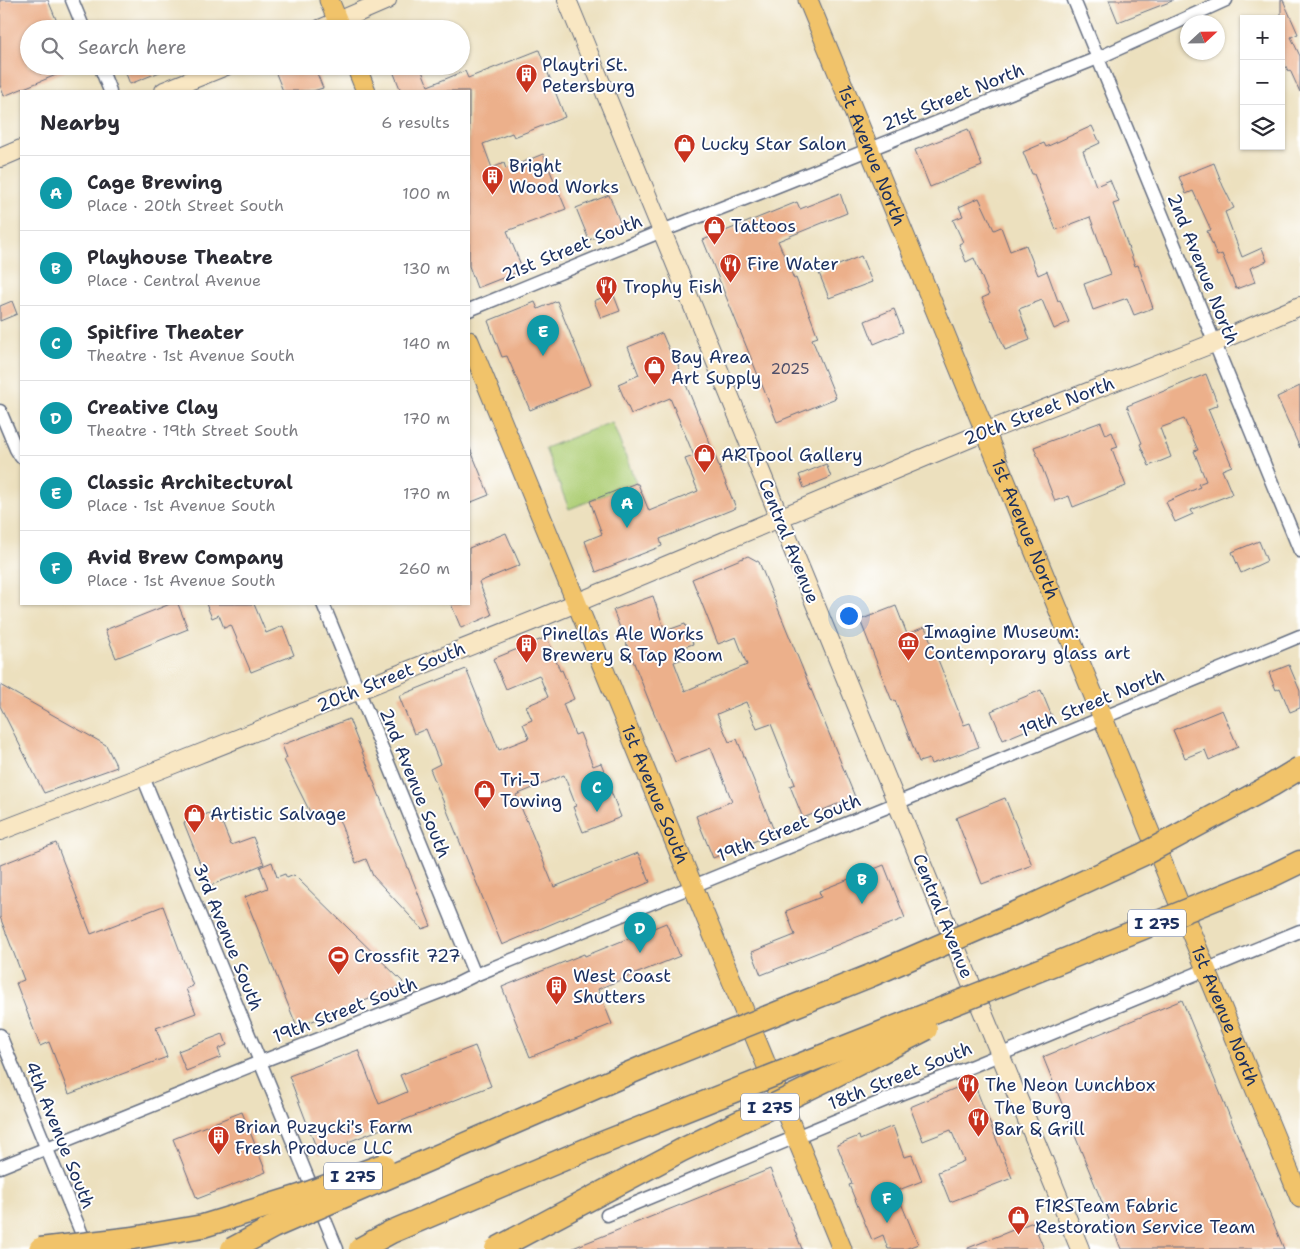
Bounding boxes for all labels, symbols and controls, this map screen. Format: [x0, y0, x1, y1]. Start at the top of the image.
north arrow [1180, 15, 1225, 60]
map controls [1240, 15, 1285, 150]
button: + [1240, 15, 1285, 60]
search box [20, 20, 470, 75]
icon: search [38, 34, 66, 62]
text: Search here [78, 35, 187, 60]
place label: Playtri St. Petersburg [542, 53, 635, 98]
street label: 21st Street North [878, 58, 1028, 136]
button: − [1240, 60, 1285, 105]
building icon: Playtri St. Petersburg [514, 63, 538, 94]
street label: 1st Avenue North [832, 81, 911, 229]
button: layers [1240, 105, 1285, 150]
text: Nearby [40, 109, 120, 137]
text: 6 results [381, 112, 450, 133]
shop icon: Lucky Star Salon [673, 132, 697, 163]
place label: Lucky Star Salon [701, 132, 846, 156]
place label: Bright Wood Works [509, 154, 619, 199]
building icon: Bright Wood Works [481, 164, 505, 195]
text: Cage Brewing [87, 170, 222, 195]
text: A [50, 183, 62, 204]
text: 100 m [402, 183, 450, 204]
street label: 2nd Avenue North [1162, 190, 1244, 348]
text: Place · 20th Street South [87, 195, 284, 216]
street label: 21st Street South [498, 209, 646, 287]
shop icon: Tattoos [703, 214, 727, 245]
place label: Tattoos [731, 214, 796, 238]
text: Playhouse Theatre [87, 245, 273, 270]
restaurant icon: Fire Water [719, 252, 743, 283]
place label: Fire Water [747, 252, 839, 276]
text: B [51, 258, 61, 279]
text: 130 m [403, 258, 450, 279]
text: Place · Central Avenue [87, 270, 261, 291]
restaurant icon: Trophy Fish [595, 275, 619, 306]
place label: Trophy Fish [623, 275, 723, 299]
pin: E [527, 315, 559, 356]
text: Spitfire Theater [87, 320, 244, 345]
text: C [51, 333, 61, 354]
text: 140 m [403, 333, 450, 354]
text: Theatre · 1st Avenue South [87, 345, 295, 366]
place label: Bay Area Art Supply [671, 345, 761, 390]
shop icon: Bay Area Art Supply [643, 355, 667, 386]
house number: 2025 [771, 359, 810, 379]
street label: 20th Street North [960, 371, 1118, 451]
text: Creative Clay [87, 395, 218, 420]
text: D [50, 408, 62, 429]
text: 170 m [403, 408, 450, 429]
text: Theatre · 19th Street South [87, 420, 299, 441]
shop icon: ARTpool Gallery [693, 443, 717, 474]
place label: ARTpool Gallery [721, 443, 863, 467]
street label: 1st Avenue North [986, 455, 1065, 603]
text: Classic Architectural [87, 470, 293, 495]
street label: Central Avenue [753, 475, 825, 607]
text: E [51, 483, 61, 504]
text: 170 m [403, 483, 450, 504]
pin: A [611, 487, 643, 528]
text: Place · 1st Avenue South [87, 495, 275, 516]
text: Avid Brew Company [87, 545, 284, 570]
text: F [51, 558, 61, 579]
text: 260 m [398, 558, 450, 579]
text: Place · 1st Avenue South [87, 570, 275, 591]
your location [836, 603, 862, 629]
place label: Imagine Museum: Contemporary glass art [924, 620, 1131, 665]
place label: Pinellas Ale Works Brewery & Tap Room [542, 622, 723, 667]
museum icon: Imagine Museum: Contemporary glass art [896, 630, 920, 661]
building icon: Pinellas Ale Works Brewery & Tap Room [514, 632, 538, 663]
street label: 20th Street South [313, 636, 469, 718]
street label: 19th Street North [1016, 663, 1168, 743]
street label: 2nd Avenue South [374, 704, 456, 862]
street label: 1st Avenue South [616, 721, 695, 868]
place label: Tri-J Towing [500, 768, 562, 813]
pin: C [581, 771, 613, 812]
shop icon: Tri-J Towing [472, 778, 496, 809]
street label: 19th Street South [714, 788, 864, 868]
shop icon: Artistic Salvage [182, 802, 206, 833]
place label: Artistic Salvage [210, 802, 346, 826]
street label: Central Avenue [907, 850, 979, 982]
street label: 3rd Avenue South [187, 860, 269, 1014]
pin: B [846, 863, 878, 904]
road number: I 275 [1128, 910, 1186, 936]
pin: D [624, 912, 656, 953]
street label: 1st Avenue North [1186, 942, 1265, 1090]
sports icon: Crossfit 727 [326, 944, 350, 975]
place label: Crossfit 727 [354, 944, 461, 968]
place label: West Coast Shutters [573, 964, 671, 1009]
street label: 19th Street South [269, 971, 421, 1049]
building icon: West Coast Shutters [545, 974, 569, 1005]
street label: 18th Street South [824, 1036, 976, 1116]
street label: 4th Avenue South [19, 1058, 101, 1212]
restaurant icon: The Neon Lunchbox [957, 1073, 981, 1104]
place label: The Neon Lunchbox [985, 1073, 1155, 1097]
road number: I 275 [741, 1094, 799, 1120]
place label: The Burg Bar & Grill [994, 1096, 1085, 1141]
restaurant icon: The Burg Bar & Grill [966, 1106, 990, 1137]
place label: Brian Puzycki's Farm Fresh Produce LLC [235, 1115, 413, 1160]
building icon: Brian Puzycki's Farm Fresh Produce LLC [207, 1125, 231, 1156]
road number: I 275 [324, 1162, 382, 1190]
pin: F [871, 1182, 903, 1223]
place label: F1RSTeam Fabric Restoration Service Team [1035, 1194, 1255, 1239]
shop icon: F1RSTeam Fabric Restoration Service Team [1007, 1204, 1031, 1235]

